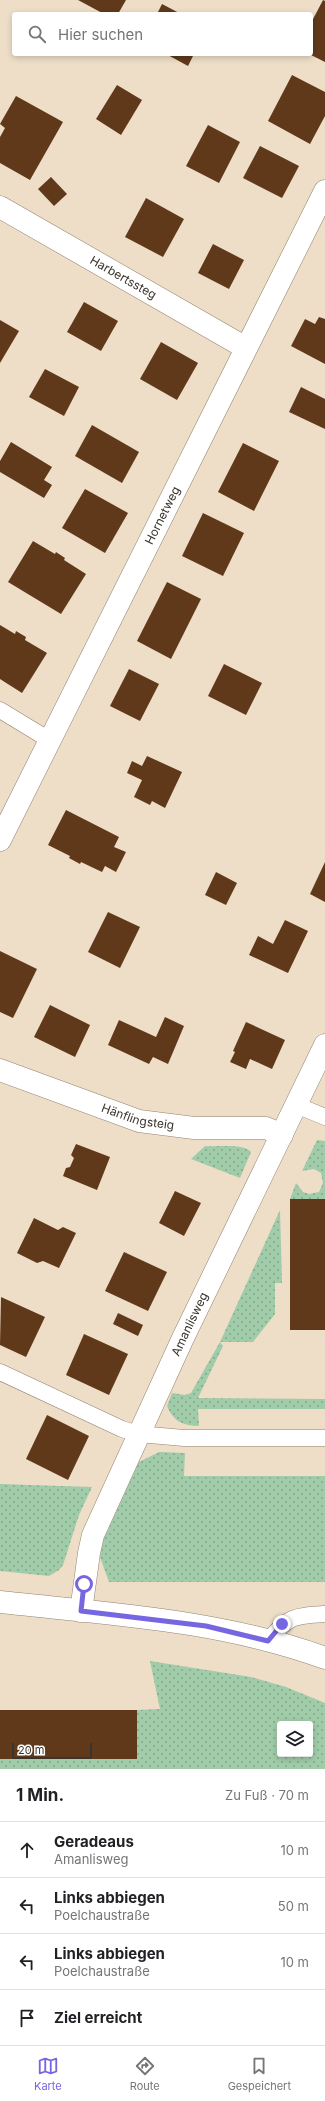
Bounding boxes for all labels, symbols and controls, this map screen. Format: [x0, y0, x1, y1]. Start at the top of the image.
search box [12, 12, 313, 56]
icon: search [26, 23, 48, 45]
text: Hier suchen [58, 25, 143, 44]
street label: Harbertssteg [88, 252, 159, 302]
street label: Hornetweg [141, 484, 183, 547]
street label: Hänflingsteig [99, 1100, 175, 1132]
street label: Amanlisweg [168, 1290, 211, 1358]
route start [75, 1575, 93, 1593]
route end [273, 1615, 291, 1633]
map controls [277, 1721, 313, 1757]
button: layers [277, 1721, 313, 1757]
scale bar [12, 1741, 92, 1760]
text: 20 m [18, 1743, 44, 1757]
text: 1 Min. [16, 1785, 64, 1805]
text: Zu Fuß · 70 m [225, 1787, 309, 1803]
text: Geradeaus [54, 1832, 134, 1851]
icon: ahead [16, 1839, 38, 1861]
text: 10 m [280, 1842, 309, 1858]
text: Amanlisweg [54, 1851, 128, 1867]
text: Links abbiegen [54, 1888, 165, 1907]
icon: left [16, 1895, 38, 1917]
text: 50 m [278, 1898, 309, 1914]
text: Poelchaustraße [54, 1907, 150, 1923]
text: Links abbiegen [54, 1944, 165, 1963]
icon: left [16, 1951, 38, 1973]
text: 10 m [280, 1954, 309, 1970]
text: Poelchaustraße [54, 1963, 150, 1979]
icon: arrive [16, 2007, 38, 2029]
text: Ziel erreicht [54, 2008, 142, 2027]
tab: Karte [34, 2055, 62, 2093]
tab: Route [130, 2055, 160, 2093]
tab: Gespeichert [228, 2055, 291, 2093]

